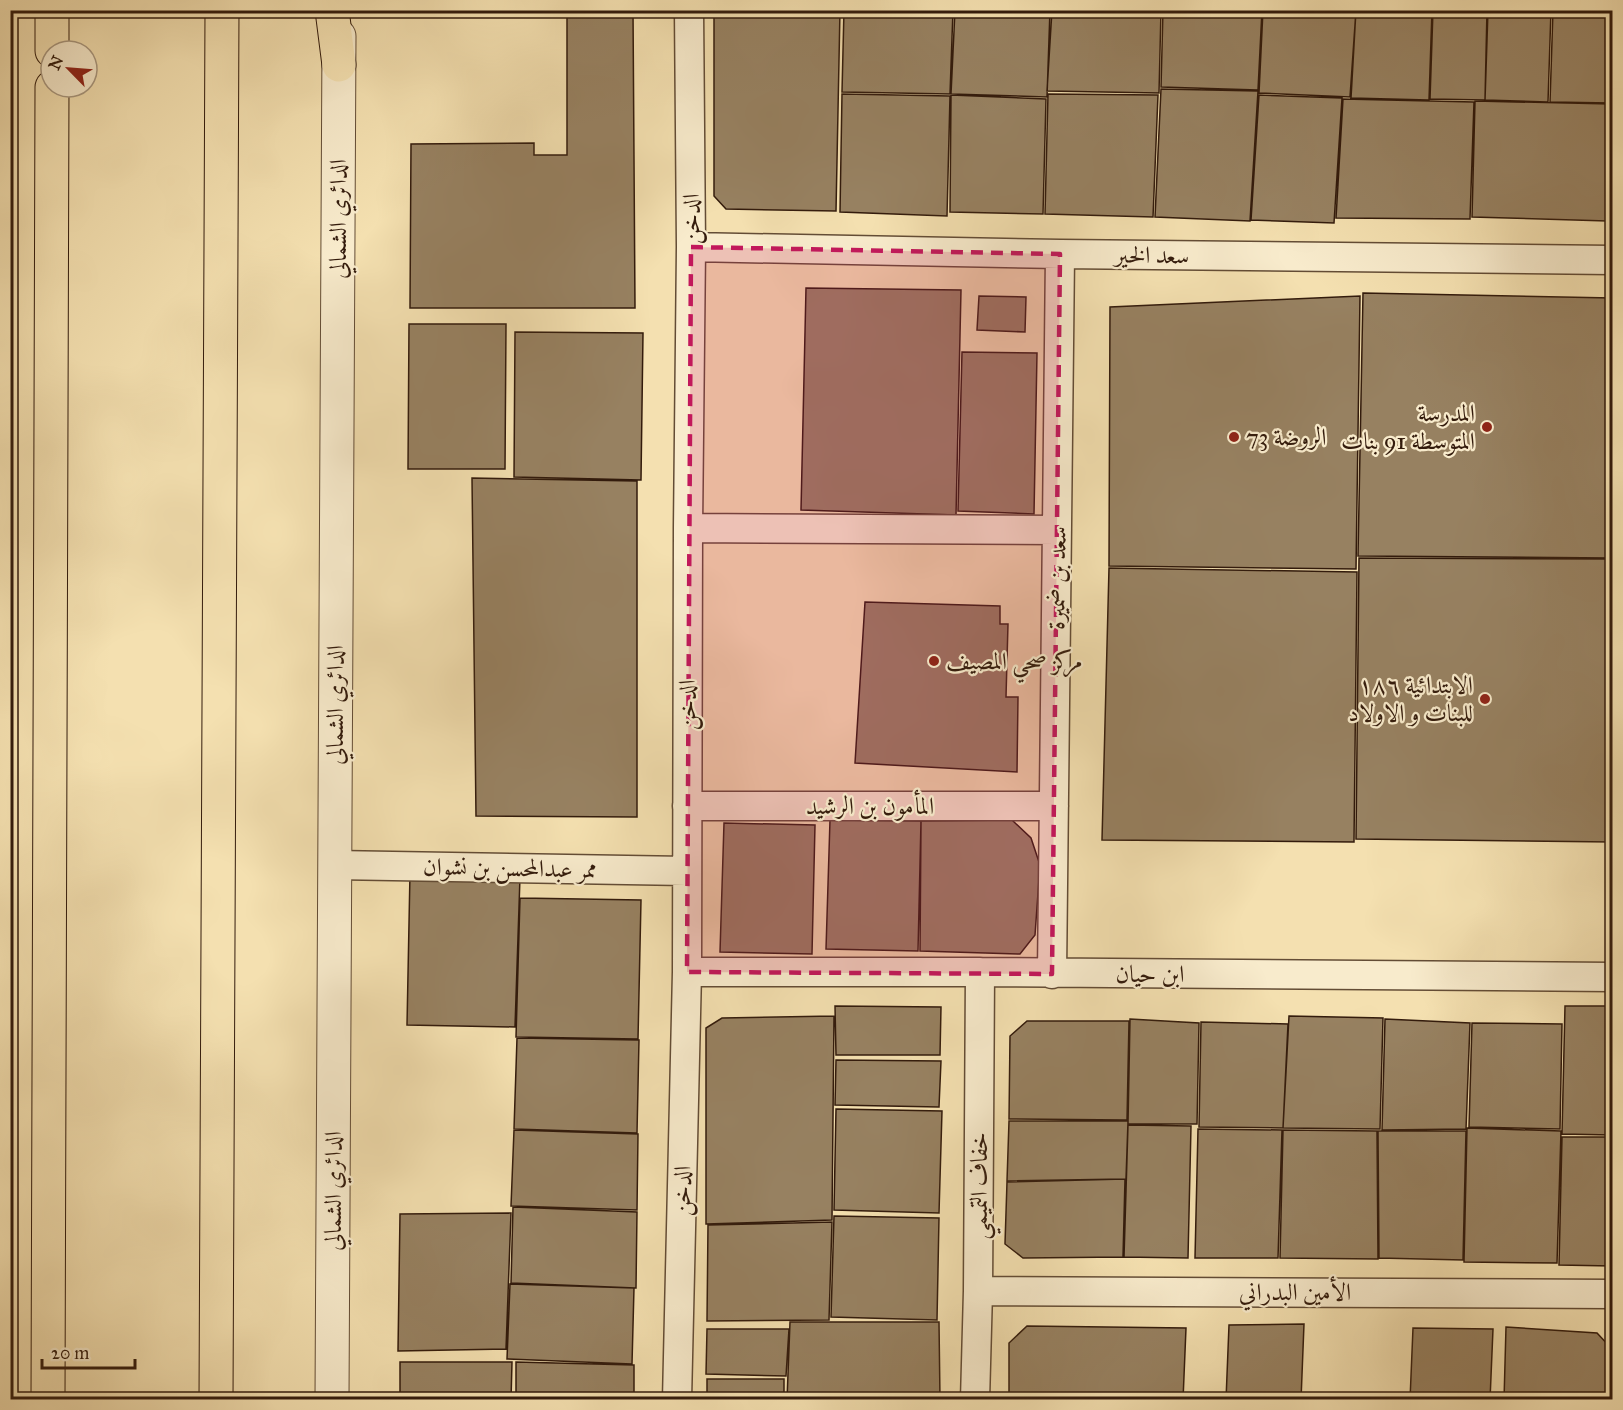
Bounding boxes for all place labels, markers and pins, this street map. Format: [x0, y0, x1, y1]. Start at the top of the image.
place label: المدرسة المتوسطة 91 بنات [1341, 398, 1475, 456]
marker: المدرسة المتوسطة 91 بنات [1480, 420, 1494, 434]
place label: الروضة 73 [1246, 422, 1326, 452]
marker: الروضة 73 [1227, 430, 1241, 444]
place label: مركز صحي المصيف [946, 646, 1083, 684]
marker: مركز صحي المصيف [927, 654, 941, 668]
place label: الابتدائية ١٨٦ للبنات و الاولاد [1348, 670, 1473, 728]
marker: الابتدائية ١٨٦ للبنات و الاولاد [1478, 692, 1492, 706]

